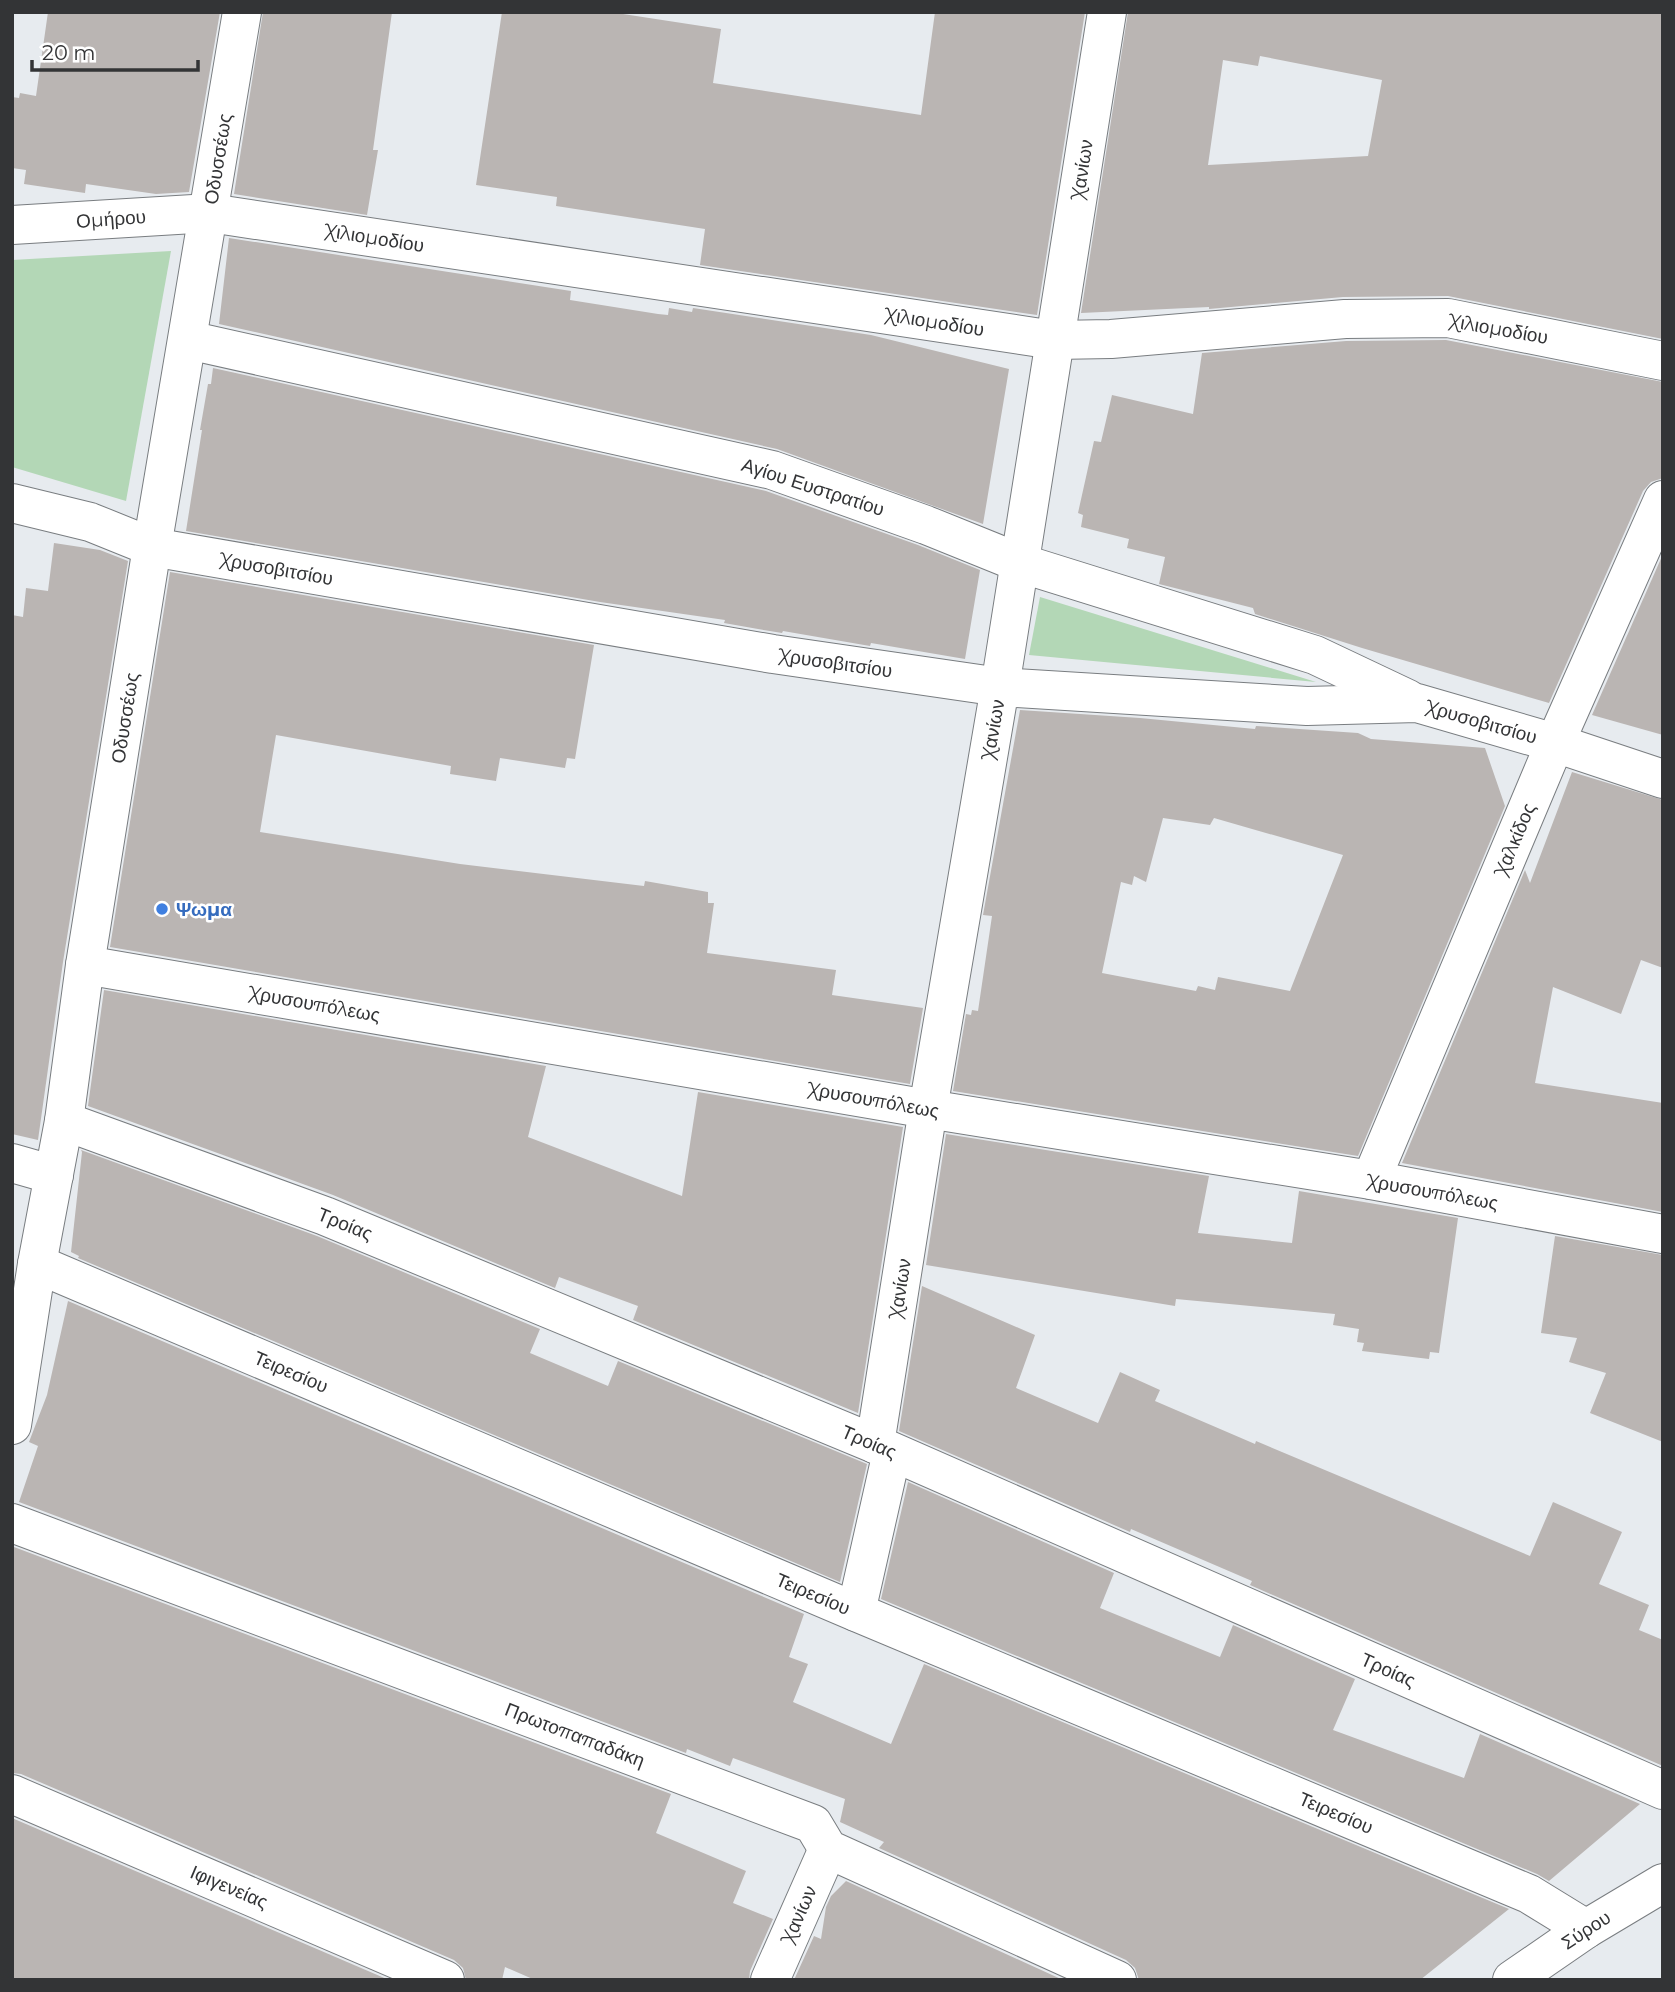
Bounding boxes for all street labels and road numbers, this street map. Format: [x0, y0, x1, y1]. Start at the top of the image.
street label: Οδυσσέως [199, 112, 237, 206]
street label: Χανίων [1066, 138, 1098, 203]
street label: Ομήρου [75, 205, 147, 233]
street label: Χιλιομοδίου [321, 218, 426, 257]
street label: Χιλιομοδίου [881, 302, 986, 341]
street label: Χιλιομοδίου [1445, 309, 1550, 349]
street label: Αγίου Ευστρατίου [739, 453, 887, 521]
street label: Χρυσοβιτσίου [216, 547, 335, 590]
street label: Χρυσοβιτσίου [775, 643, 894, 682]
street label: Οδυσσέως [106, 671, 144, 765]
street label: Χρυσοβιτσίου [1421, 694, 1540, 749]
street label: Χανίων [976, 698, 1010, 763]
street label: Χαλκίδος [1488, 800, 1540, 881]
street label: Χρυσουπόλεως [245, 981, 382, 1027]
street label: Χρυσουπόλεως [804, 1077, 941, 1123]
street label: Χρυσουπόλεως [1363, 1169, 1500, 1215]
street label: Τροίας [314, 1203, 376, 1245]
street label: Χανίων [884, 1257, 916, 1322]
street label: Τειρεσίου [250, 1346, 332, 1398]
street label: Τροίας [838, 1420, 900, 1464]
street label: Τειρεσίου [772, 1568, 854, 1620]
street label: Τροίας [1357, 1648, 1419, 1692]
street label: Πρωτοπαπαδάκη [502, 1698, 648, 1772]
street label: Τειρεσίου [1295, 1787, 1377, 1839]
street label: Ιφιγενείας [187, 1860, 271, 1914]
street label: Χανίων [775, 1882, 822, 1949]
street label: Σύρου [1557, 1906, 1615, 1954]

